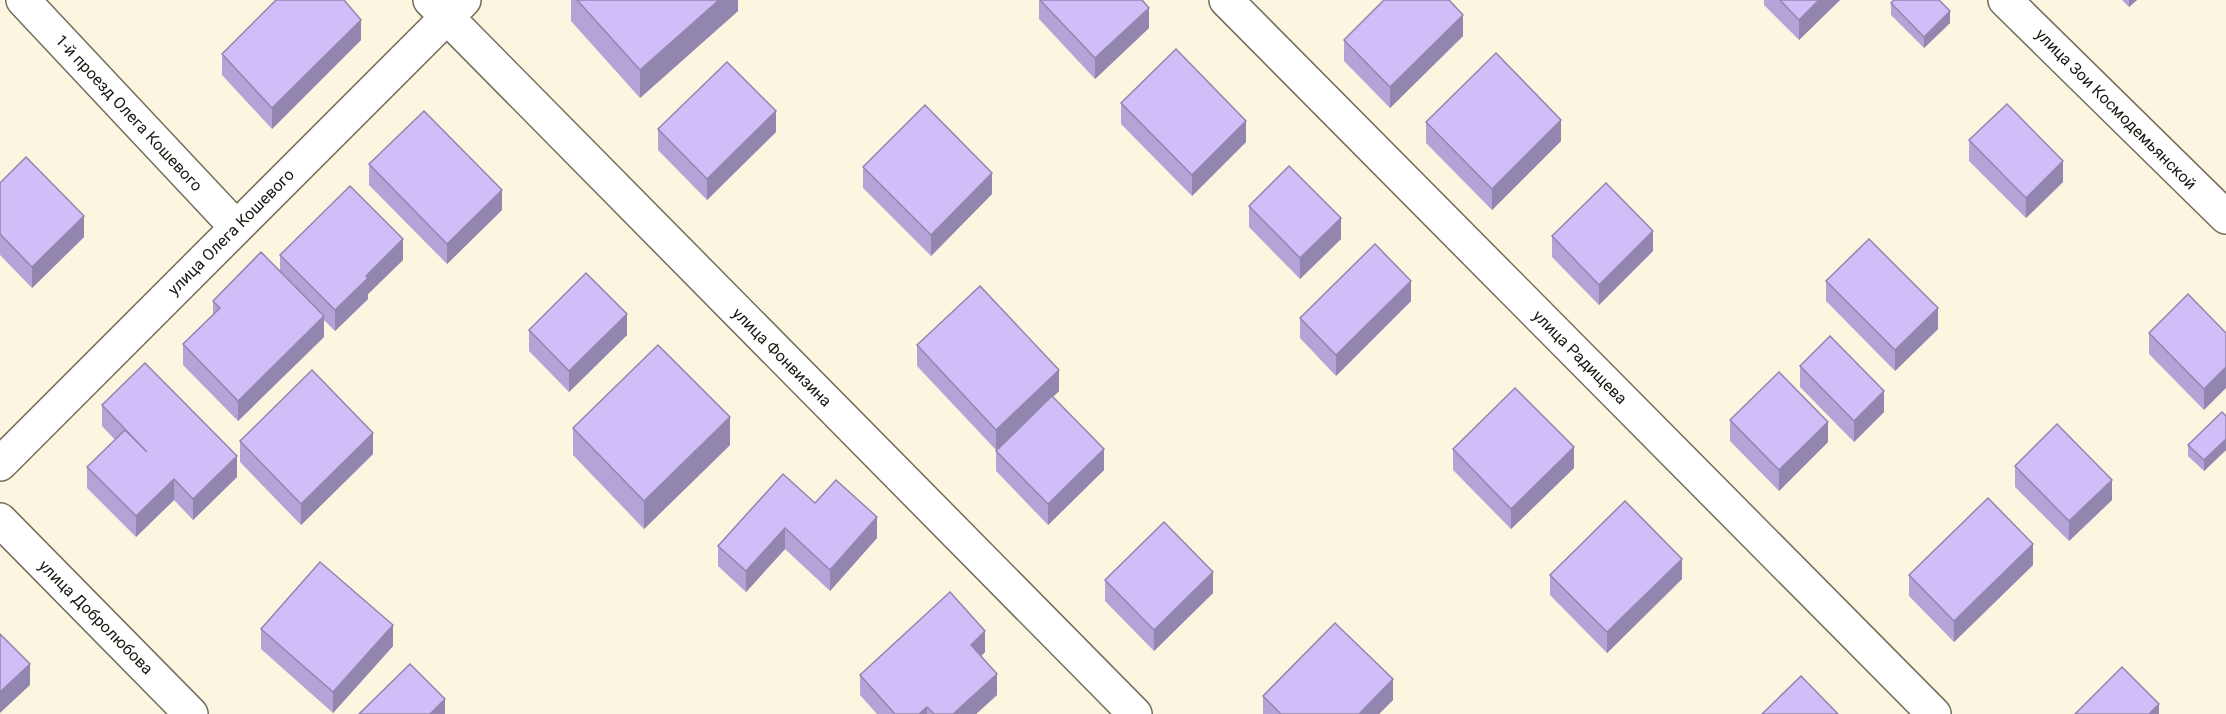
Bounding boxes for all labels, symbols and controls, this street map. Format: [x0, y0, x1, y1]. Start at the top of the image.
street label: улица Зои Космодемьянской [2032, 25, 2200, 193]
street label: 1-й проезд Олега Кошевого [51, 31, 207, 195]
street label: улица Олега Кошевого [164, 165, 298, 299]
street label: улица Фонвизина [729, 304, 835, 410]
street label: улица Радищева [1529, 306, 1631, 408]
street label: улица Добролюбова [35, 556, 157, 678]

